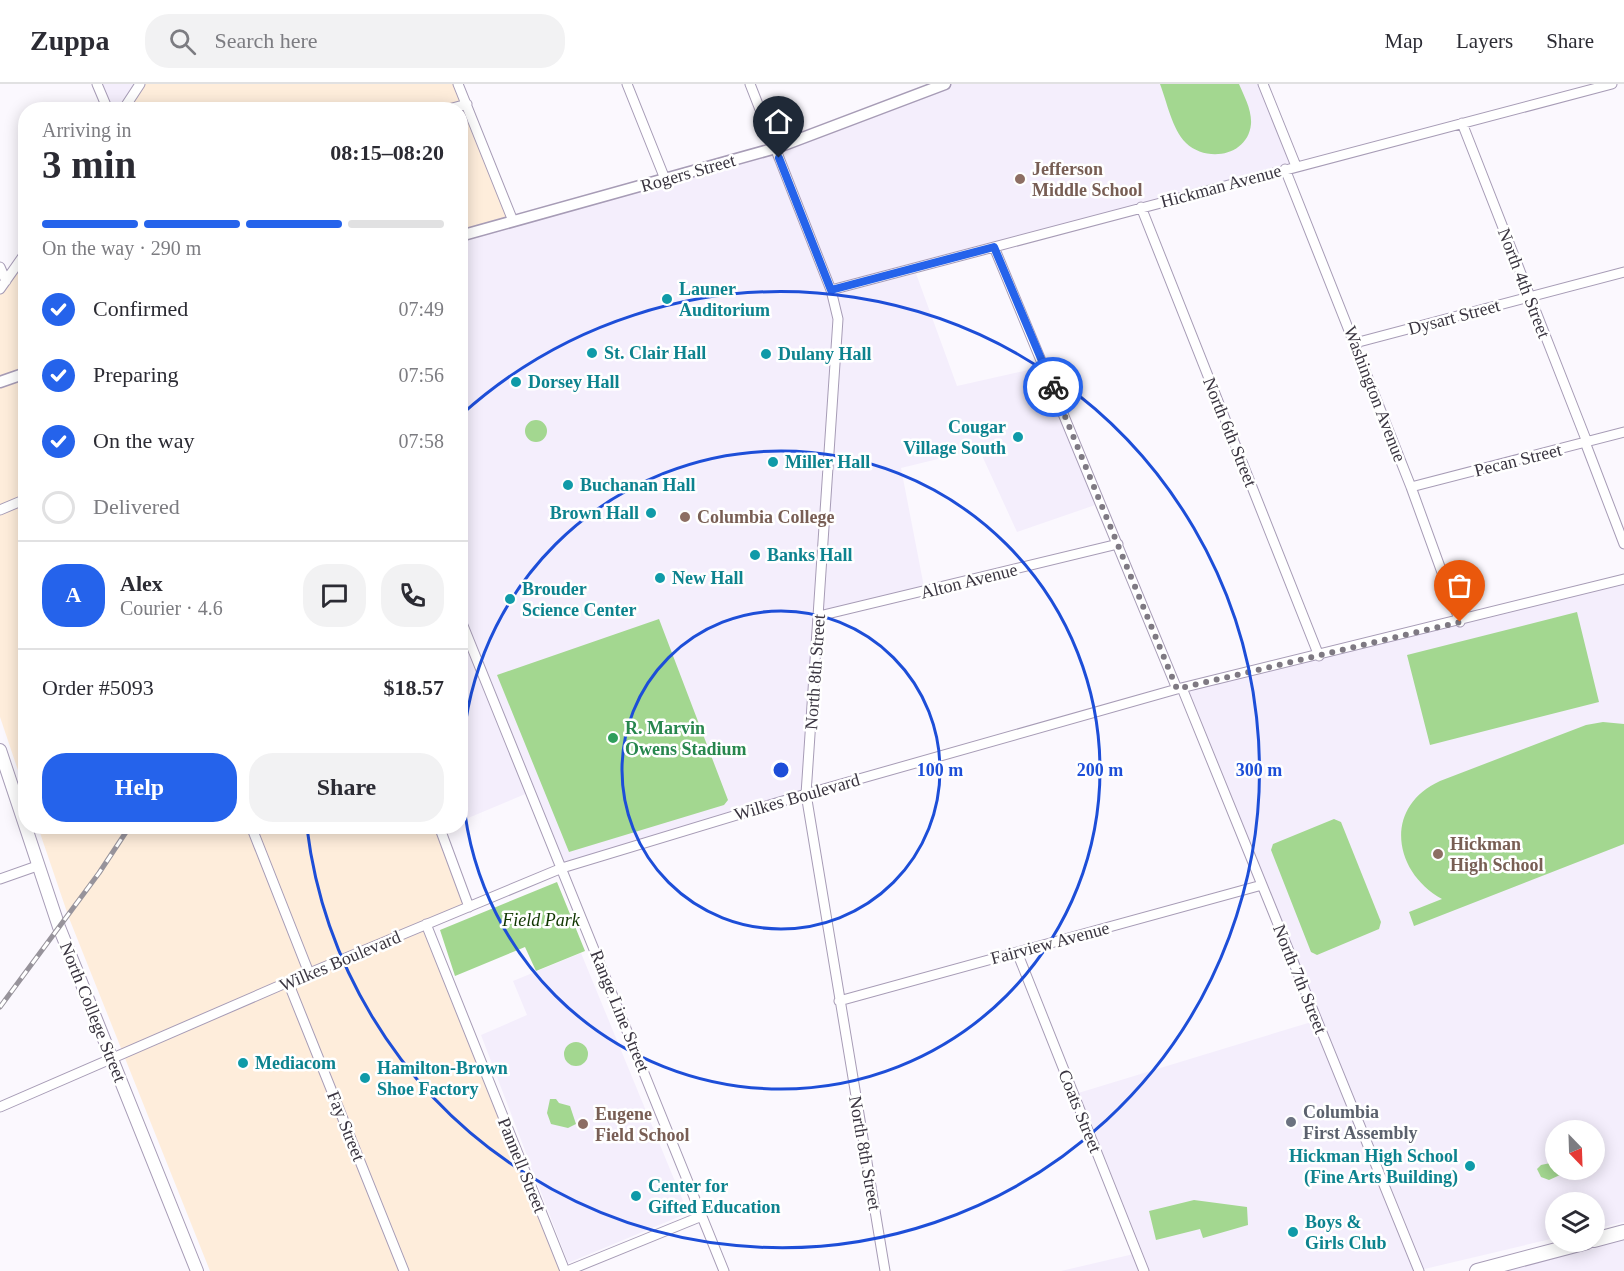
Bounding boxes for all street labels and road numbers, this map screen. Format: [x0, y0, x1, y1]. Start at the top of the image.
street label: Rogers Street [638, 150, 738, 196]
street label: Hickman Avenue [1158, 160, 1284, 212]
street label: North 4th Street [1494, 225, 1554, 341]
street label: Dysart Street [1406, 295, 1502, 339]
street label: Washington Avenue [1340, 323, 1410, 465]
street label: North 6th Street [1199, 374, 1261, 490]
street label: Pecan Street [1472, 439, 1564, 481]
street label: Alton Avenue [918, 559, 1020, 603]
street label: North 8th Street [801, 613, 829, 731]
street label: Wilkes Boulevard [732, 770, 862, 824]
street label: Fairview Avenue [988, 918, 1112, 968]
street label: North 7th Street [1269, 921, 1331, 1037]
street label: Wilkes Boulevard [276, 926, 404, 996]
street label: North College Street [56, 939, 130, 1085]
street label: Range Line Street [586, 947, 654, 1075]
street label: Coats Street [1054, 1067, 1106, 1155]
street label: Fay Street [323, 1088, 369, 1164]
street label: North 8th Street [845, 1094, 885, 1212]
street label: Pannell Street [494, 1115, 550, 1215]

